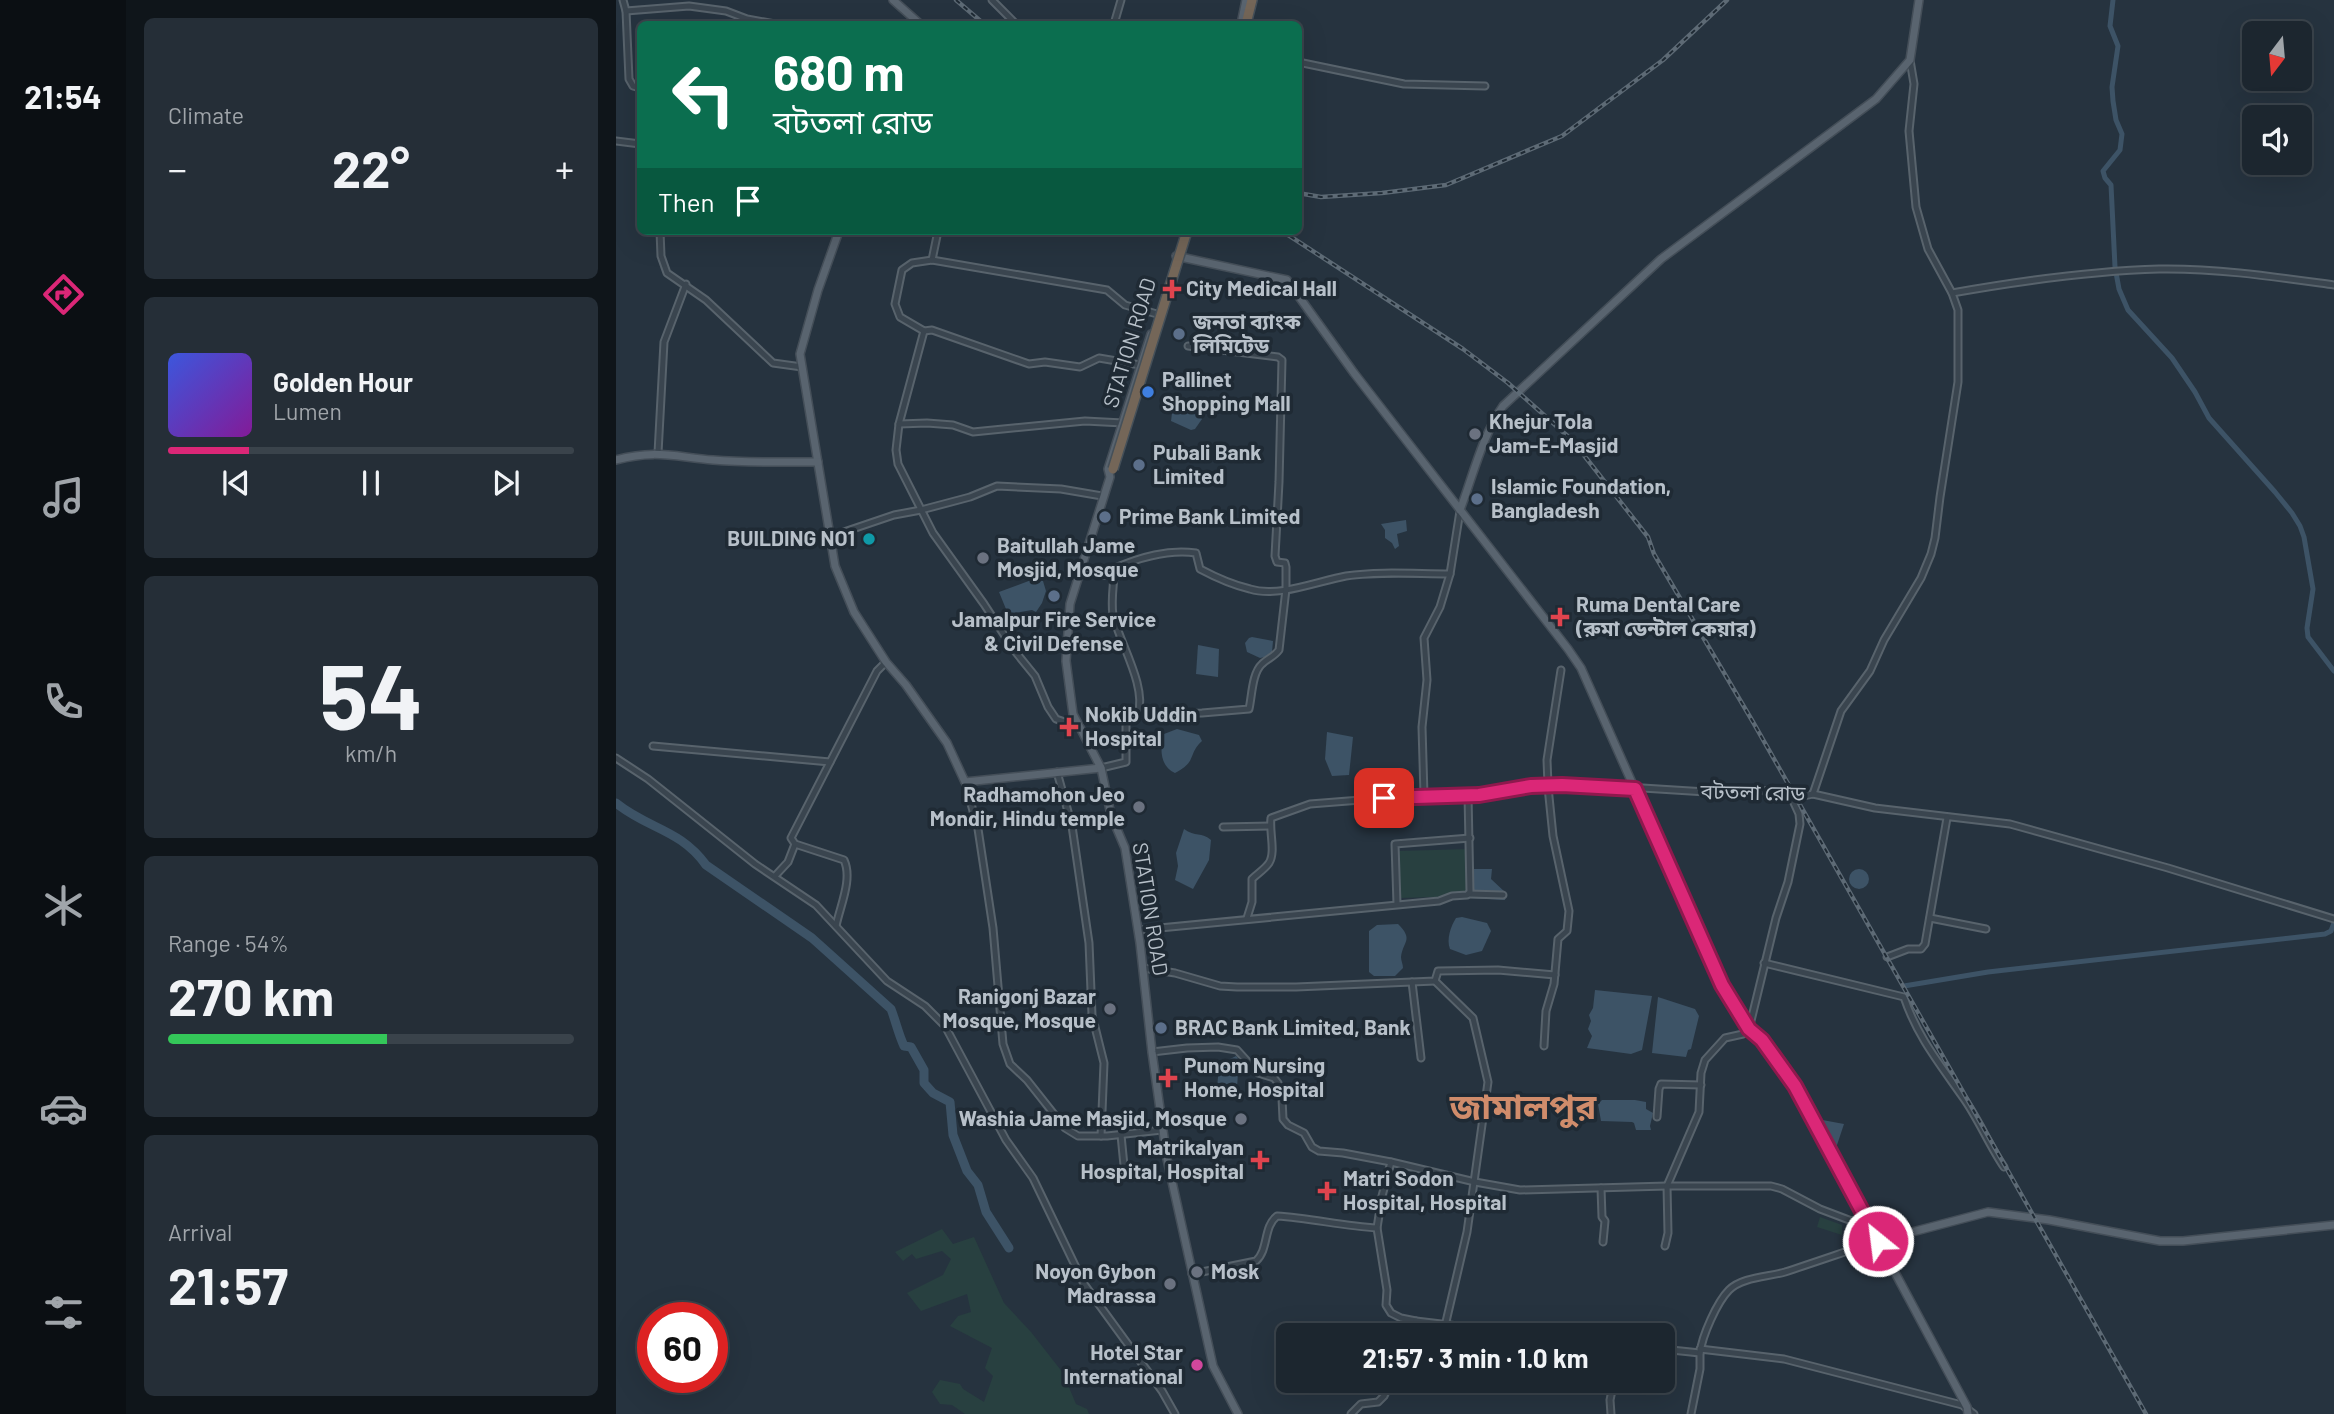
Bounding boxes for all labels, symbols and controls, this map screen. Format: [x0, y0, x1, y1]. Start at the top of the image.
north arrow [2242, 21, 2312, 91]
map controls [2242, 21, 2312, 175]
text: 680 m [773, 42, 904, 101]
icon: left [658, 49, 749, 140]
text: 21:54 [24, 77, 102, 115]
text: Climate [168, 101, 244, 129]
text: বটতলা রোড [773, 102, 932, 140]
button: sound [2242, 105, 2312, 175]
text: 22° [332, 136, 410, 198]
text: − [168, 145, 187, 191]
text: + [555, 145, 574, 191]
icon: arrive [729, 182, 767, 220]
text: Then [658, 186, 715, 217]
icon: directions [39, 270, 88, 319]
street label: STATION ROAD [1097, 275, 1160, 411]
place label: City Medical Hall [1186, 275, 1337, 300]
marker: City Medical Hall [1164, 281, 1180, 297]
place label: জনতা ব্যাংক লিমিটেড [1192, 308, 1302, 357]
marker: জনতা ব্যাংক লিমিটেড [1171, 326, 1187, 342]
text: Golden Hour [273, 366, 413, 397]
place label: Pallinet Shopping Mall [1162, 366, 1291, 415]
marker: Pallinet Shopping Mall [1140, 384, 1156, 400]
text: Lumen [273, 397, 342, 425]
place label: Khejur Tola Jam-E-Masjid [1489, 408, 1618, 457]
marker: Khejur Tola Jam-E-Masjid [1467, 426, 1483, 442]
place label: Pubali Bank Limited [1153, 439, 1261, 488]
marker: Pubali Bank Limited [1131, 457, 1147, 473]
icon: previous [217, 464, 255, 502]
icon: pause [352, 464, 390, 502]
icon: next [487, 464, 525, 502]
icon: music [39, 473, 88, 522]
place label: Islamic Foundation, Bangladesh [1491, 473, 1671, 522]
marker: Islamic Foundation, Bangladesh [1469, 491, 1485, 507]
place label: Prime Bank Limited [1119, 503, 1300, 528]
marker: Prime Bank Limited [1097, 509, 1113, 525]
place label: BUILDING NO1 [727, 525, 855, 550]
marker: BUILDING NO1 [861, 531, 877, 547]
place label: Baitullah Jame Mosjid, Mosque [997, 532, 1139, 581]
marker: Baitullah Jame Mosjid, Mosque [975, 550, 991, 566]
marker: Jamalpur Fire Service & Civil Defense [1046, 588, 1062, 604]
place label: Ruma Dental Care (রুমা ডেন্টাল কেয়ার) [1575, 591, 1756, 640]
place label: Jamalpur Fire Service & Civil Defense [952, 606, 1156, 655]
marker: Ruma Dental Care (রুমা ডেন্টাল কেয়ার) [1550, 607, 1570, 627]
text: 54 [319, 639, 423, 748]
icon: phone [39, 677, 88, 726]
place label: Nokib Uddin Hospital [1085, 701, 1197, 750]
marker: Nokib Uddin Hospital [1059, 717, 1079, 737]
text: km/h [345, 739, 397, 767]
pin [1354, 768, 1414, 828]
street label: বটতলা রোড [1700, 778, 1807, 805]
icon: arrive [1365, 779, 1403, 817]
place label: Radhamohon Jeo Mondir, Hindu temple [930, 781, 1125, 830]
marker: Radhamohon Jeo Mondir, Hindu temple [1131, 799, 1147, 815]
street label: STATION ROAD [1129, 840, 1174, 977]
icon: climate [39, 881, 88, 930]
text: Range · 54% [168, 929, 289, 957]
text: 270 km [168, 964, 334, 1026]
place label: Ranigonj Bazar Mosque, Mosque [942, 983, 1096, 1032]
marker: Ranigonj Bazar Mosque, Mosque [1102, 1001, 1118, 1017]
place label: BRAC Bank Limited, Bank [1175, 1014, 1411, 1039]
marker: BRAC Bank Limited, Bank [1153, 1020, 1169, 1036]
place label: Punom Nursing Home, Hospital [1184, 1052, 1325, 1101]
marker: Punom Nursing Home, Hospital [1158, 1068, 1178, 1088]
icon: car [39, 1084, 88, 1133]
district label: জামালপুর [1449, 1084, 1597, 1128]
place label: Washia Jame Masjid, Mosque [959, 1105, 1227, 1130]
marker: Washia Jame Masjid, Mosque [1233, 1111, 1249, 1127]
place label: Matrikalyan Hospital, Hospital [1080, 1134, 1244, 1183]
marker: Matrikalyan Hospital, Hospital [1250, 1150, 1270, 1170]
place label: Matri Sodon Hospital, Hospital [1343, 1165, 1507, 1214]
marker: Matri Sodon Hospital, Hospital [1317, 1181, 1337, 1201]
position arrow [1841, 1204, 1915, 1278]
text: Arrival [168, 1218, 232, 1246]
text: 21:57 [168, 1253, 288, 1315]
place label: Noyon Gybon Madrassa [1035, 1258, 1156, 1307]
place label: Mosk [1211, 1258, 1259, 1283]
marker: Mosk [1189, 1264, 1205, 1280]
marker: Noyon Gybon Madrassa [1162, 1276, 1178, 1292]
icon: filters [39, 1288, 88, 1337]
speed limit sign: 60 [637, 1302, 728, 1393]
place label: Hotel Star International [1064, 1339, 1183, 1388]
text: 21:57 · 3 min · 1.0 km [1363, 1342, 1588, 1373]
marker: Hotel Star International [1189, 1357, 1205, 1373]

